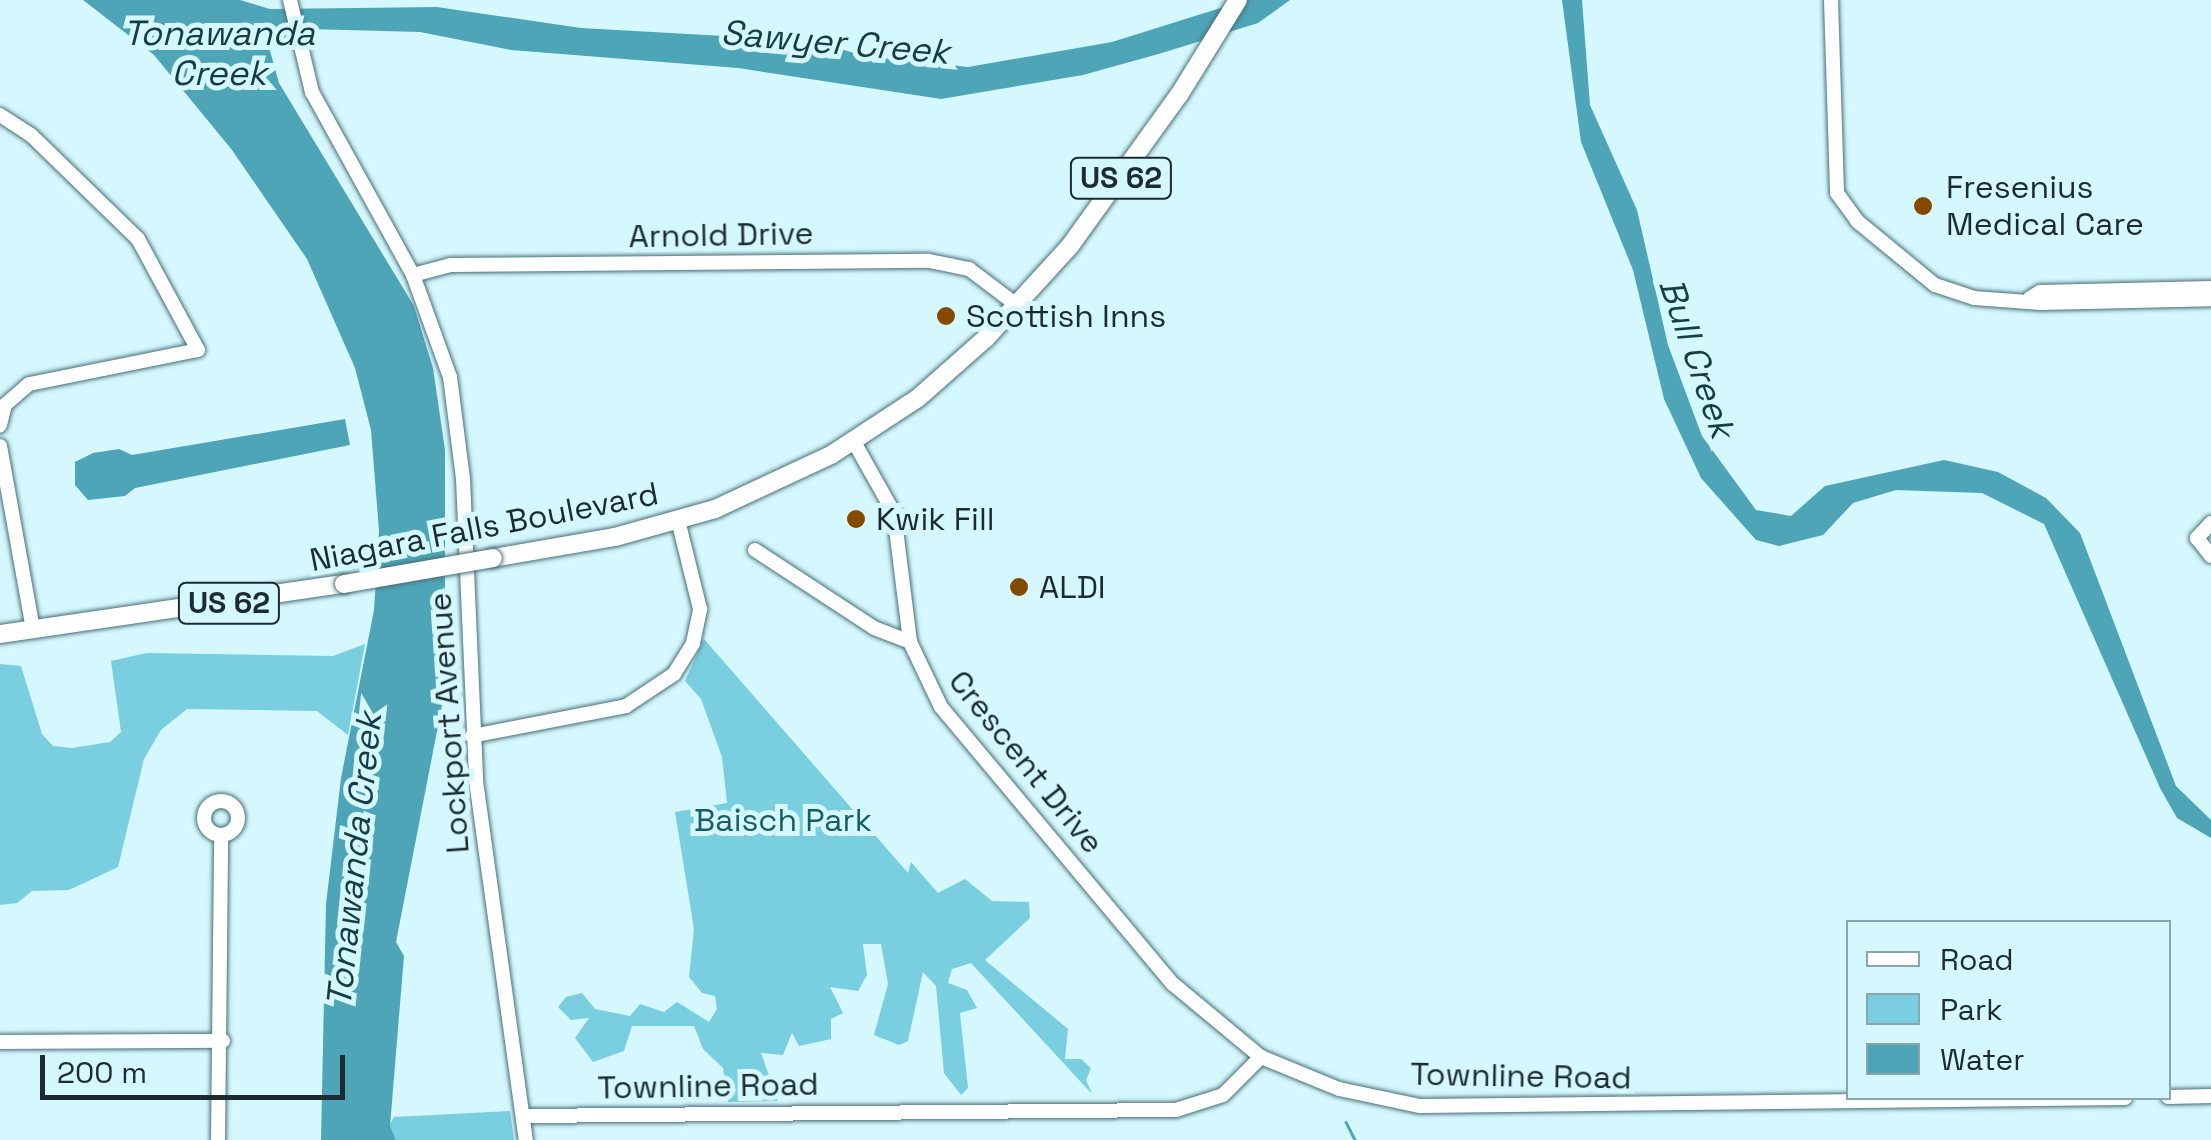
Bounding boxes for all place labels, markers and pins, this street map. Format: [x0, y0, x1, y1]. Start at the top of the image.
place label: Fresenius Medical Care [1946, 169, 2144, 244]
marker: Fresenius Medical Care [1910, 193, 1936, 219]
place label: Scottish Inns [966, 297, 1166, 335]
marker: Scottish Inns [935, 305, 957, 327]
place label: Kwik Fill [876, 500, 995, 538]
marker: Kwik Fill [845, 508, 867, 530]
place label: ALDI [1039, 568, 1106, 606]
marker: ALDI [1008, 576, 1030, 598]

